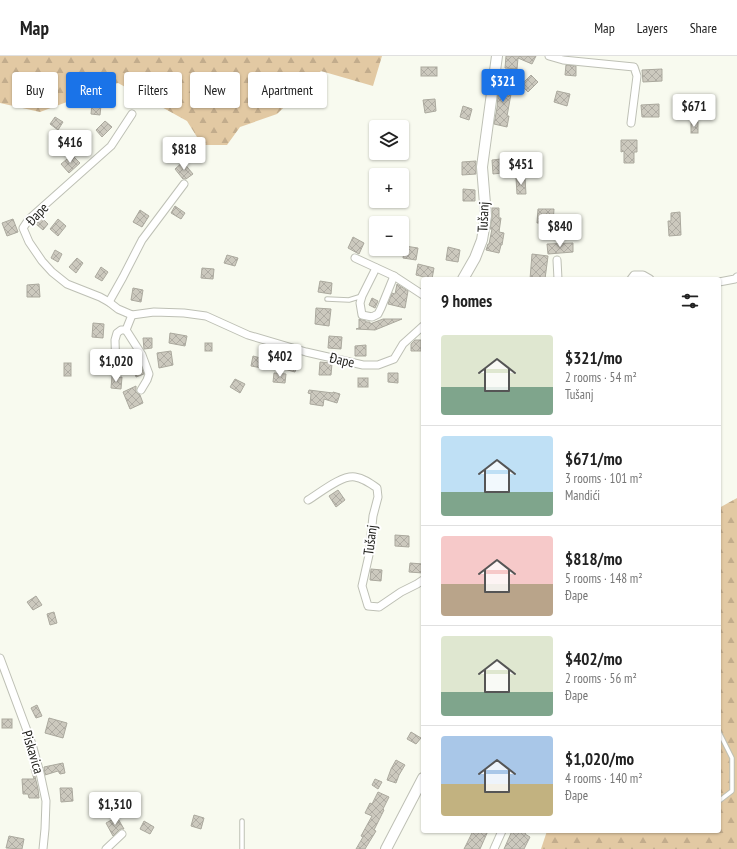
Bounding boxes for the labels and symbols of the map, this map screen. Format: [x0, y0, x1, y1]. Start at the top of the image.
pin: $321 [479, 69, 527, 103]
pin: $671 [670, 94, 718, 128]
pin: $416 [46, 130, 94, 164]
pin: $818 [160, 137, 208, 171]
pin: $451 [497, 152, 545, 186]
street label: Đape [21, 199, 52, 230]
street label: Tušanj [473, 201, 493, 233]
pin: $840 [536, 214, 584, 248]
pin: $402 [256, 344, 304, 378]
street label: Đape [327, 348, 356, 372]
pin: $1,020 [83, 349, 149, 383]
street label: Tušanj [359, 524, 381, 556]
street label: Piskavica [18, 728, 48, 776]
pin: $1,310 [82, 792, 148, 826]

